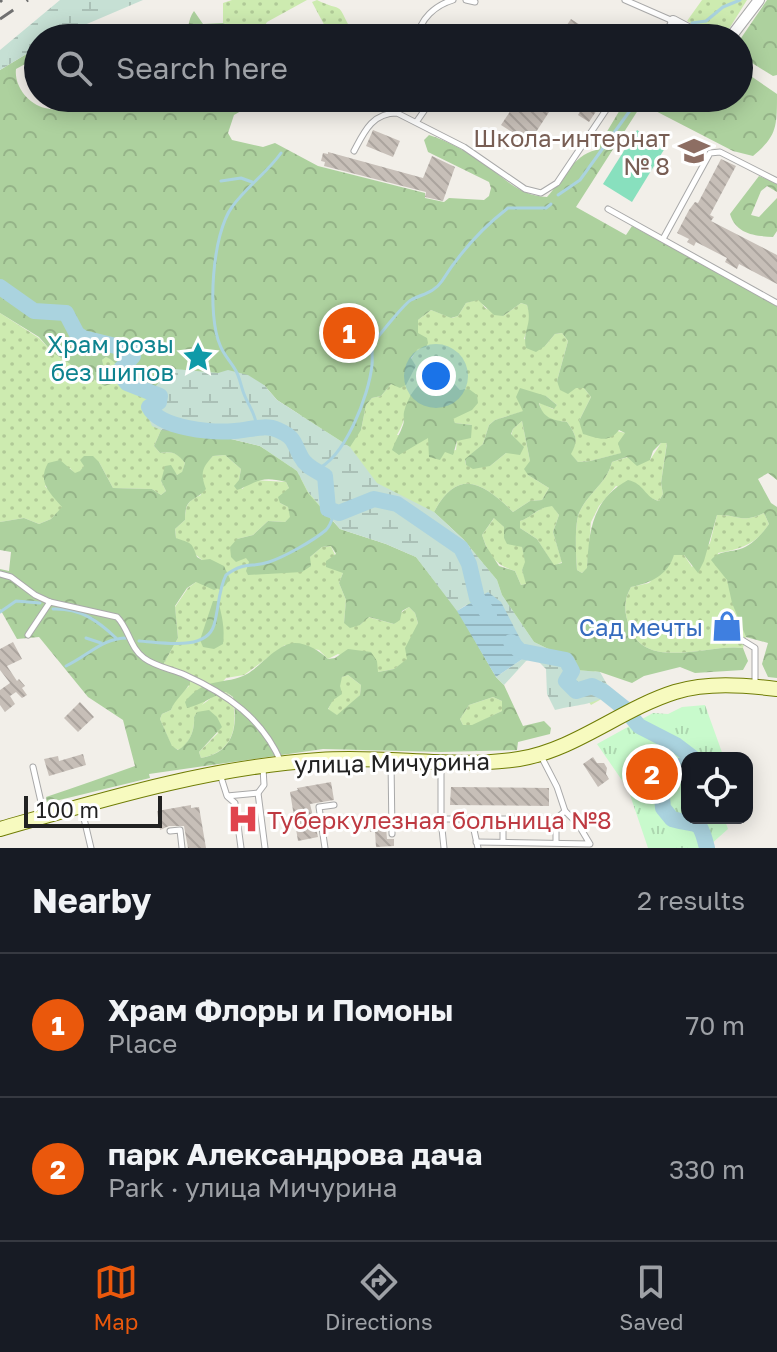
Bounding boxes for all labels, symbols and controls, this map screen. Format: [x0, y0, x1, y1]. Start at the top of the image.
search box [24, 24, 753, 112]
icon: search [52, 46, 96, 90]
text: Search here [116, 50, 288, 86]
place label: Школа-интернат № 8 [473, 123, 670, 180]
school or university icon: Школа-интернат № 8 [677, 134, 711, 168]
pin: 1 [323, 303, 375, 363]
place label: Храм розы без шипов [47, 329, 174, 386]
place icon: Храм розы без шипов [181, 340, 215, 374]
your location [416, 356, 456, 396]
shop icon: Сад мечты [710, 609, 744, 643]
place label: Сад мечты [579, 612, 703, 641]
pin: 2 [626, 744, 678, 804]
street label: улица Мичурина [294, 746, 490, 778]
map controls [681, 752, 753, 824]
button: locate [681, 752, 753, 824]
scale bar [24, 792, 162, 828]
text: 100 m [36, 796, 99, 823]
hospital icon: Туберкулезная больница №8 [226, 802, 260, 836]
place label: Туберкулезная больница №8 [267, 805, 612, 834]
text: Nearby [32, 880, 152, 920]
text: 2 results [637, 885, 745, 916]
text: Храм Флоры и Помоны [108, 992, 453, 1028]
text: 1 [51, 1010, 65, 1041]
text: 70 m [686, 1010, 745, 1041]
text: Place [108, 1028, 177, 1059]
text: парк Александрова дача [108, 1136, 482, 1172]
text: 2 [50, 1154, 66, 1185]
text: 330 m [669, 1154, 745, 1185]
text: Park · улица Мичурина [108, 1172, 397, 1203]
tab: Map [93, 1260, 138, 1335]
tab: Directions [325, 1260, 433, 1335]
tab: Saved [619, 1260, 684, 1335]

